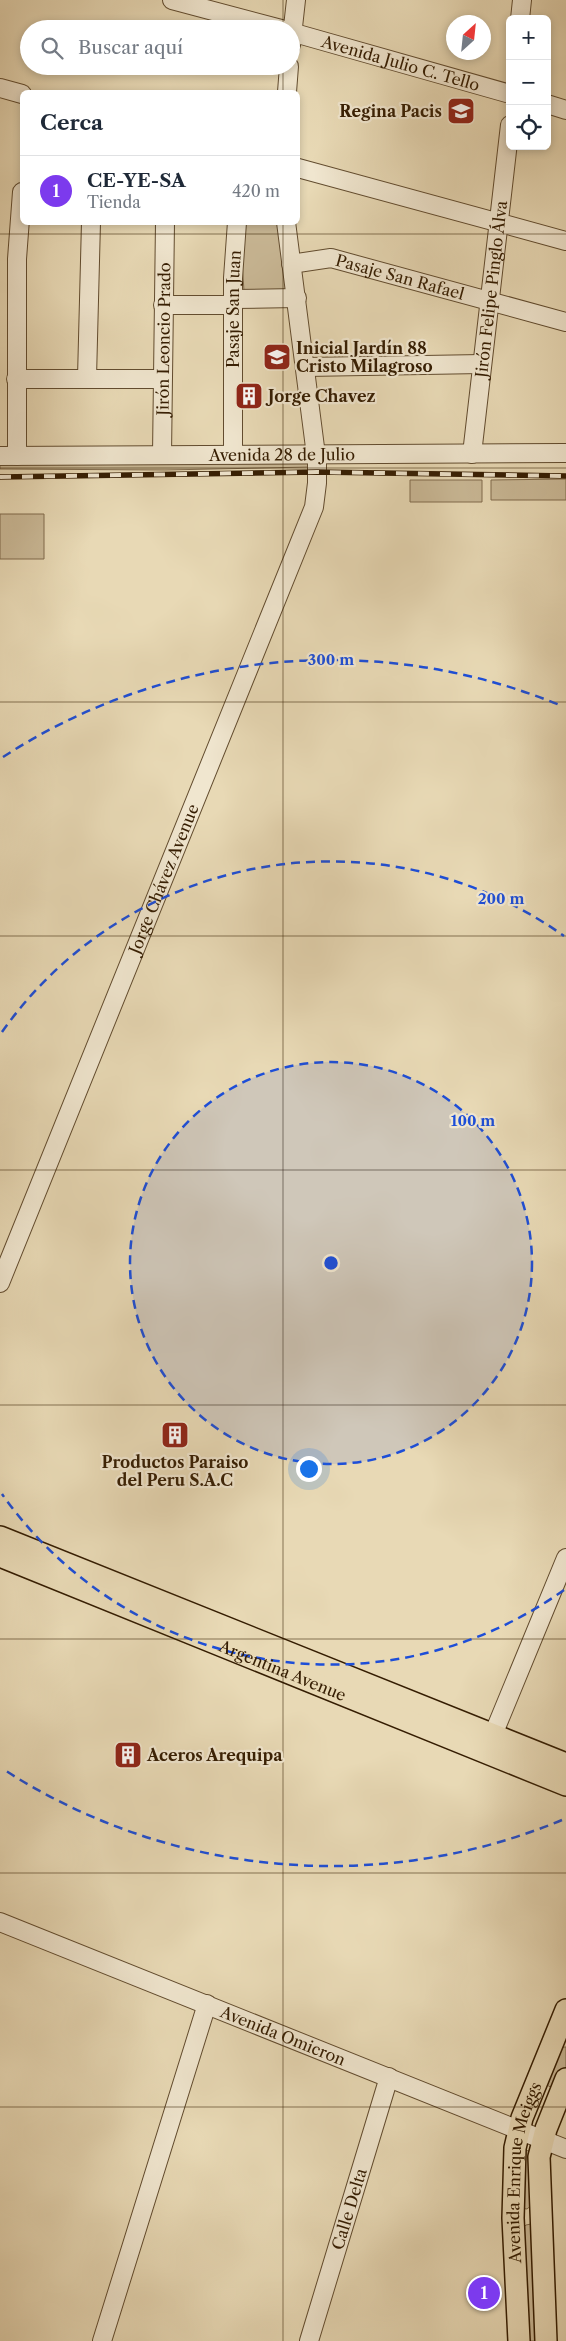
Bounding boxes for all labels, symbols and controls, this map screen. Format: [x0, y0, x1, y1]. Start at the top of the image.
north arrow [446, 15, 491, 60]
map controls [506, 15, 551, 150]
button: + [506, 15, 551, 60]
search box [20, 20, 300, 75]
street label: Avenida Julio C. Tello [318, 31, 482, 95]
icon: search [38, 34, 66, 62]
text: Buscar aquí [78, 36, 183, 59]
button: − [506, 60, 551, 105]
school or university icon: Regina Pacis [446, 96, 476, 126]
place label: Regina Pacis [339, 101, 442, 121]
button: locate [506, 105, 551, 150]
text: Cerca [40, 110, 103, 135]
text: CE-YE-SA [87, 169, 186, 192]
text: 1 [52, 181, 60, 201]
text: 420 m [232, 181, 280, 201]
text: Tienda [87, 192, 141, 212]
street label: Jirón Felipe Pinglo Álva [471, 199, 511, 382]
street label: Pasaje San Juan [223, 249, 245, 368]
street label: Pasaje San Rafael [334, 250, 467, 304]
street label: Jirón Leoncio Prado [152, 262, 174, 419]
place label: Inicial Jardín 88 Cristo Milagroso [296, 338, 433, 376]
school or university icon: Inicial Jardín 88 Cristo Milagroso [262, 342, 292, 372]
building icon: Jorge Chavez [234, 381, 264, 411]
place label: Jorge Chavez [265, 386, 376, 406]
street label: Avenida 28 de Julio [208, 444, 355, 465]
text: 300 m [308, 650, 354, 669]
street label: Jorge Chávez Avenue [123, 801, 203, 960]
text: 200 m [478, 889, 524, 908]
text: 100 m [451, 1111, 495, 1130]
centre of rings [322, 1254, 340, 1272]
building icon: Productos Paraiso del Peru S.A.C [160, 1420, 190, 1450]
place label: Productos Paraiso del Peru S.A.C [101, 1452, 249, 1490]
your location [296, 1456, 322, 1482]
street label: Argentina Avenue [215, 1635, 349, 1705]
building icon: Aceros Arequipa [113, 1740, 143, 1770]
place label: Aceros Arequipa [146, 1745, 283, 1765]
street label: Avenida Omicron [217, 2001, 349, 2070]
street label: Avenida Enrique Meiggs [503, 2079, 546, 2265]
street label: Calle Delta [327, 2165, 371, 2252]
pin: 1 [468, 2274, 500, 2312]

